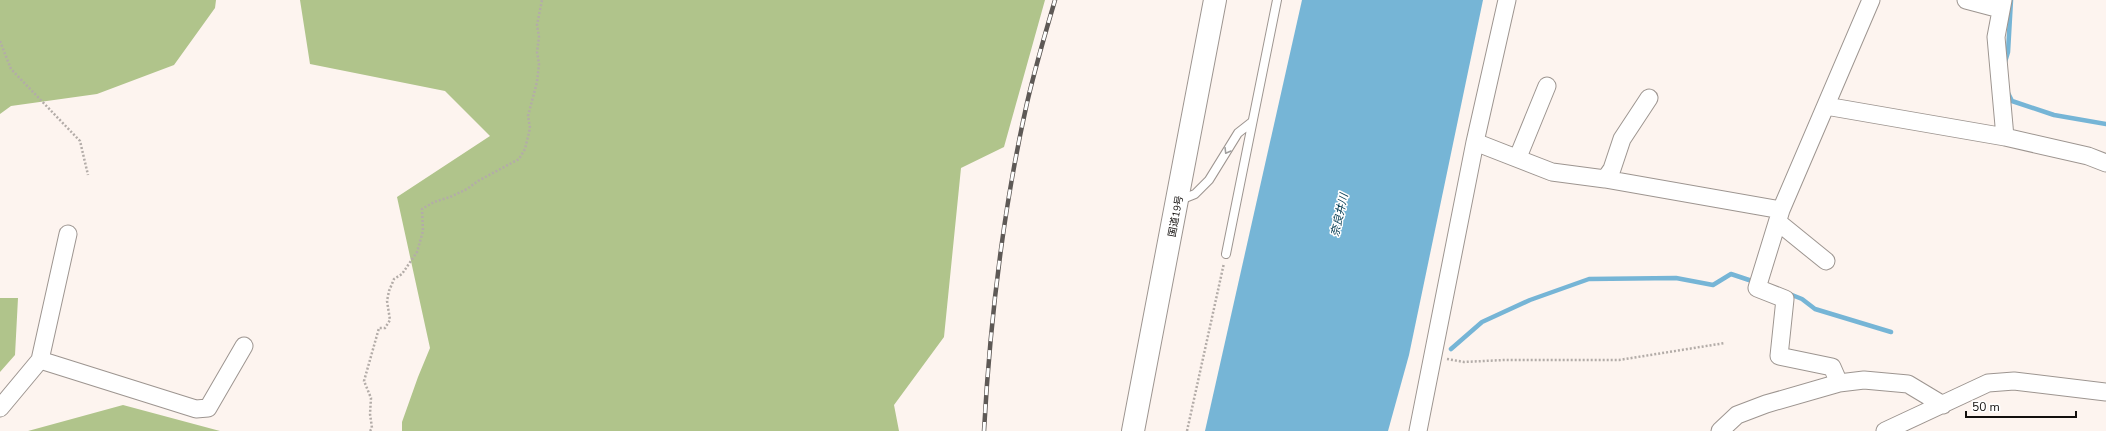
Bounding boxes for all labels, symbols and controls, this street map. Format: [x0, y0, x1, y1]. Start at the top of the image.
one-way arrow [1224, 147, 1231, 154]
water label: 奈良井川 [1327, 191, 1352, 238]
street label: 国道19号 [1165, 194, 1187, 238]
scale bar [1966, 393, 2076, 419]
text: 50 m [1972, 399, 2000, 415]

